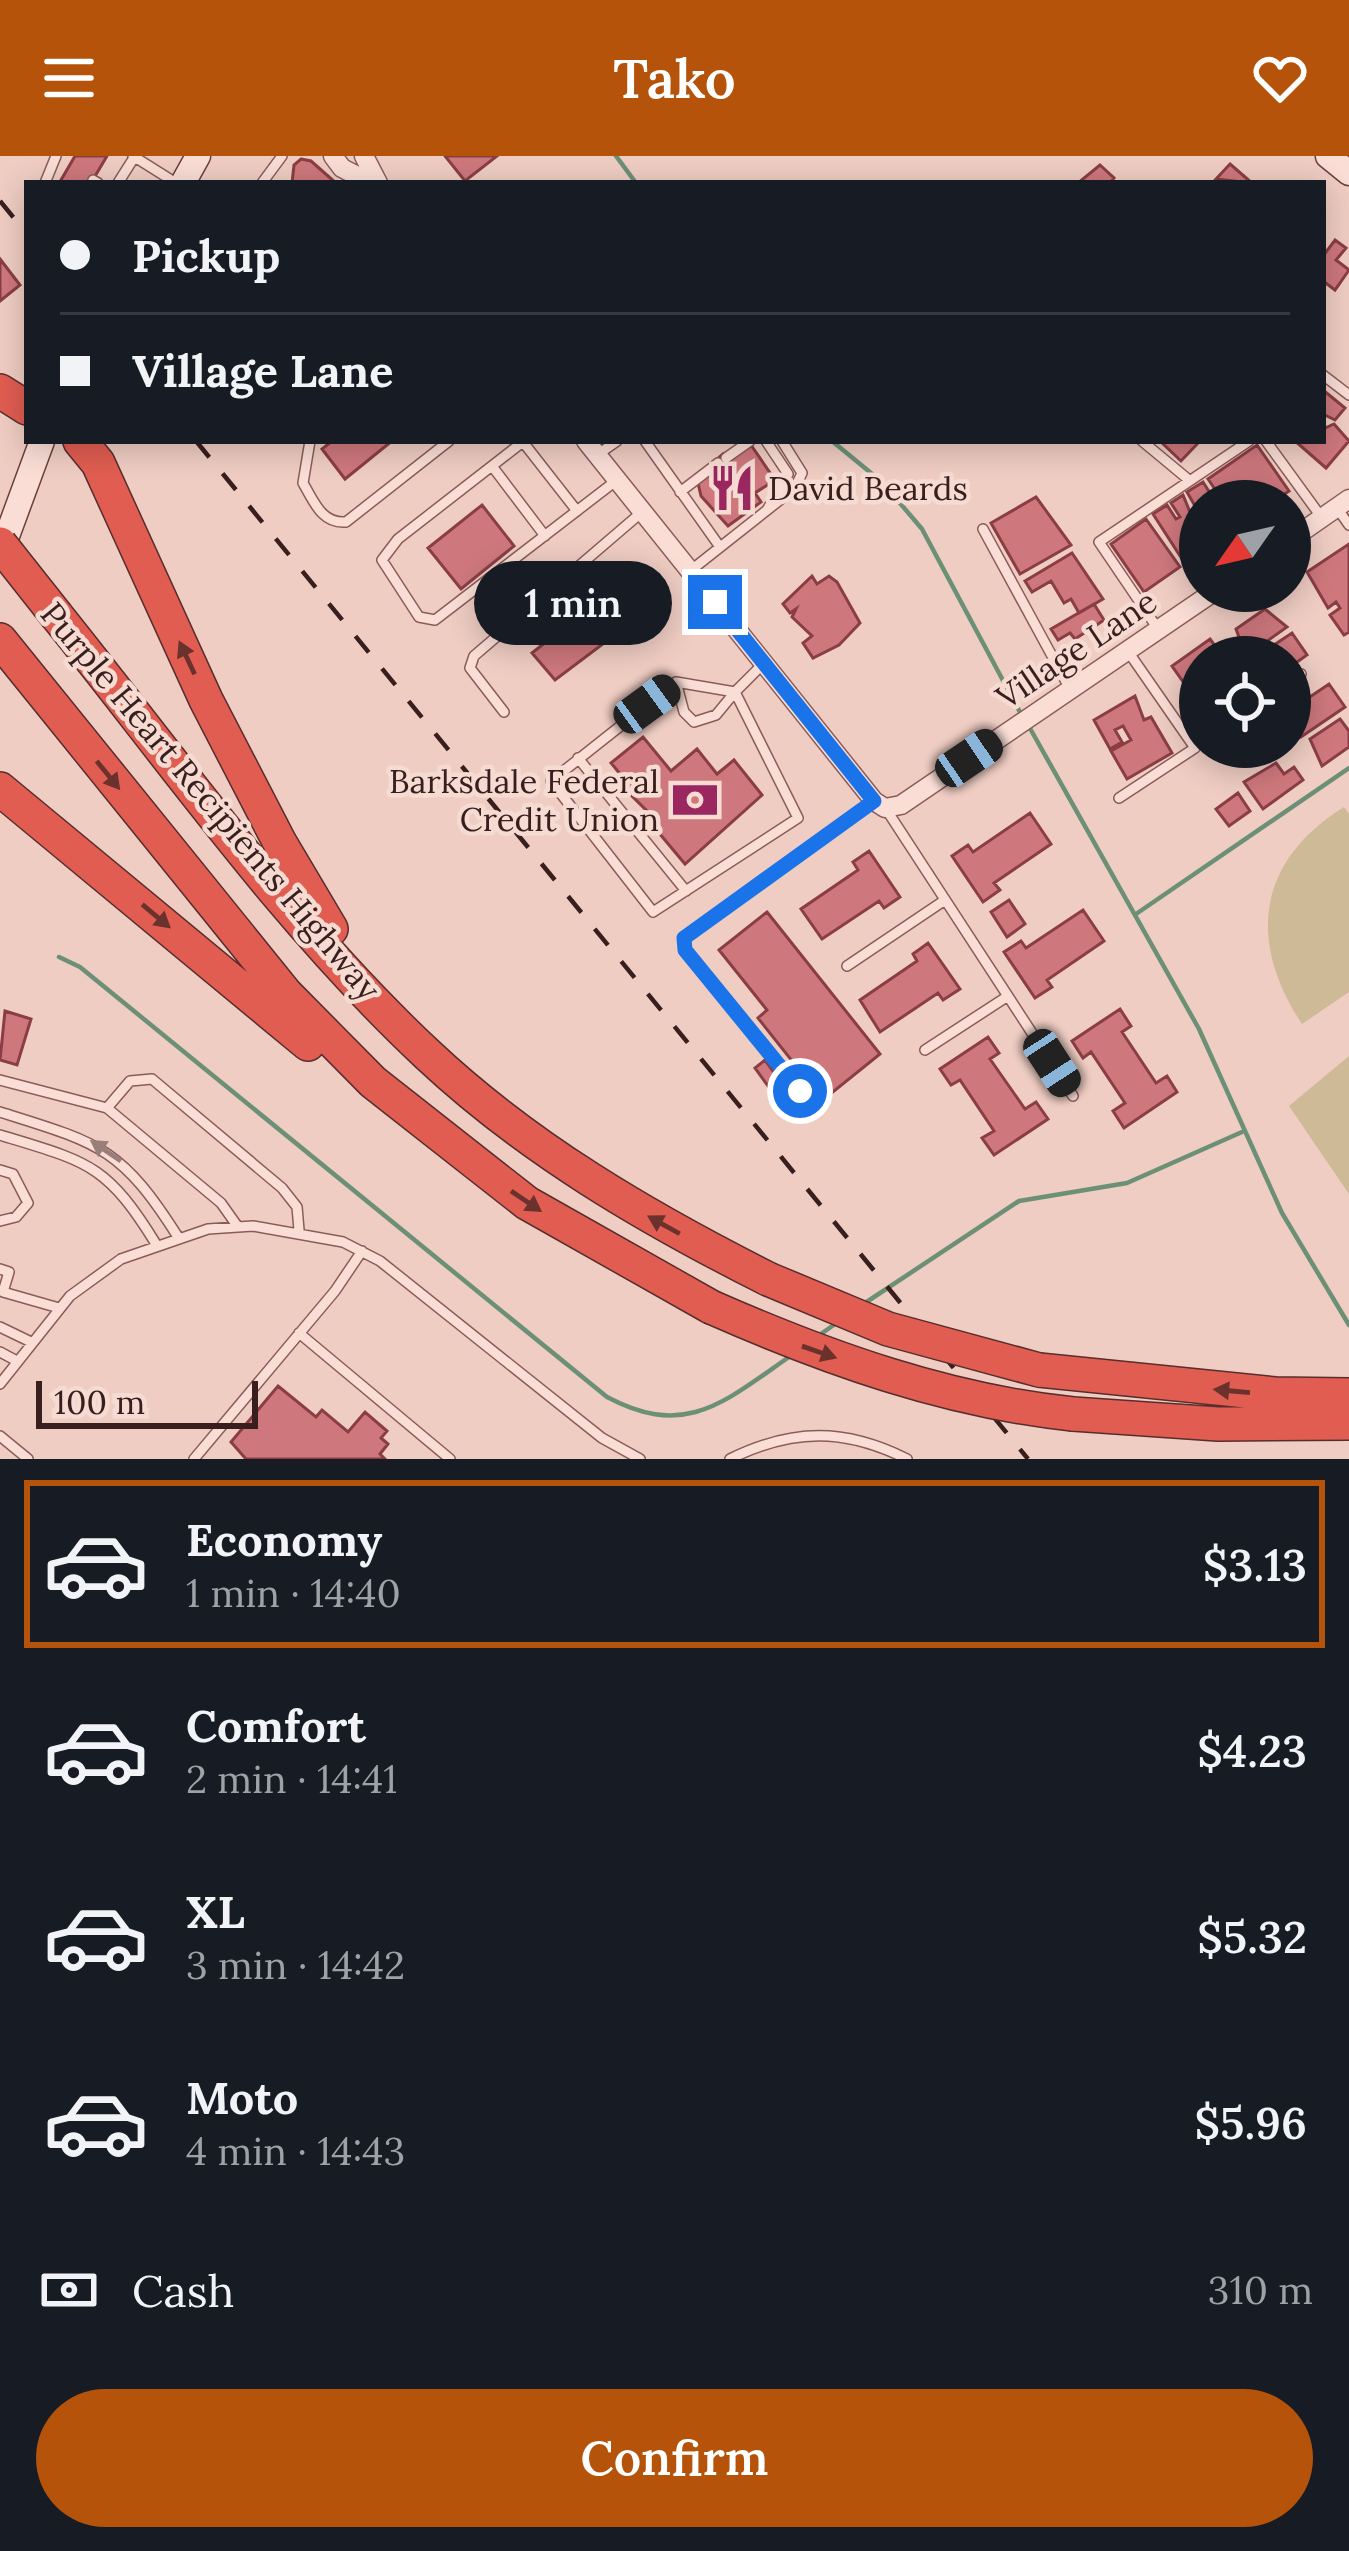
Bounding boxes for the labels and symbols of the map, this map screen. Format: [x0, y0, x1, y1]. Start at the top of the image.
restaurant icon: David Beards [707, 463, 757, 513]
place label: David Beards [768, 467, 968, 509]
north arrow [1179, 480, 1311, 612]
callout: 1 min [475, 560, 673, 644]
route end [688, 575, 742, 629]
street label: Village Lane [987, 580, 1164, 719]
street label: Purple Heart Recipients Highway [32, 593, 390, 1009]
one-way arrow [177, 640, 197, 675]
car [607, 668, 687, 740]
car [929, 723, 1009, 793]
one-way arrow [95, 759, 121, 790]
place label: Barksdale Federal Credit Union [389, 760, 659, 840]
bank icon: Barksdale Federal Credit Union [670, 775, 720, 825]
one-way arrow [141, 902, 171, 928]
car [1017, 1023, 1087, 1103]
route start [773, 1064, 827, 1118]
one-way arrow [89, 1140, 122, 1163]
one-way arrow [509, 1190, 542, 1212]
one-way arrow [646, 1215, 681, 1236]
one-way arrow [801, 1344, 837, 1362]
scale bar [36, 1375, 258, 1428]
one-way arrow [1213, 1381, 1250, 1400]

